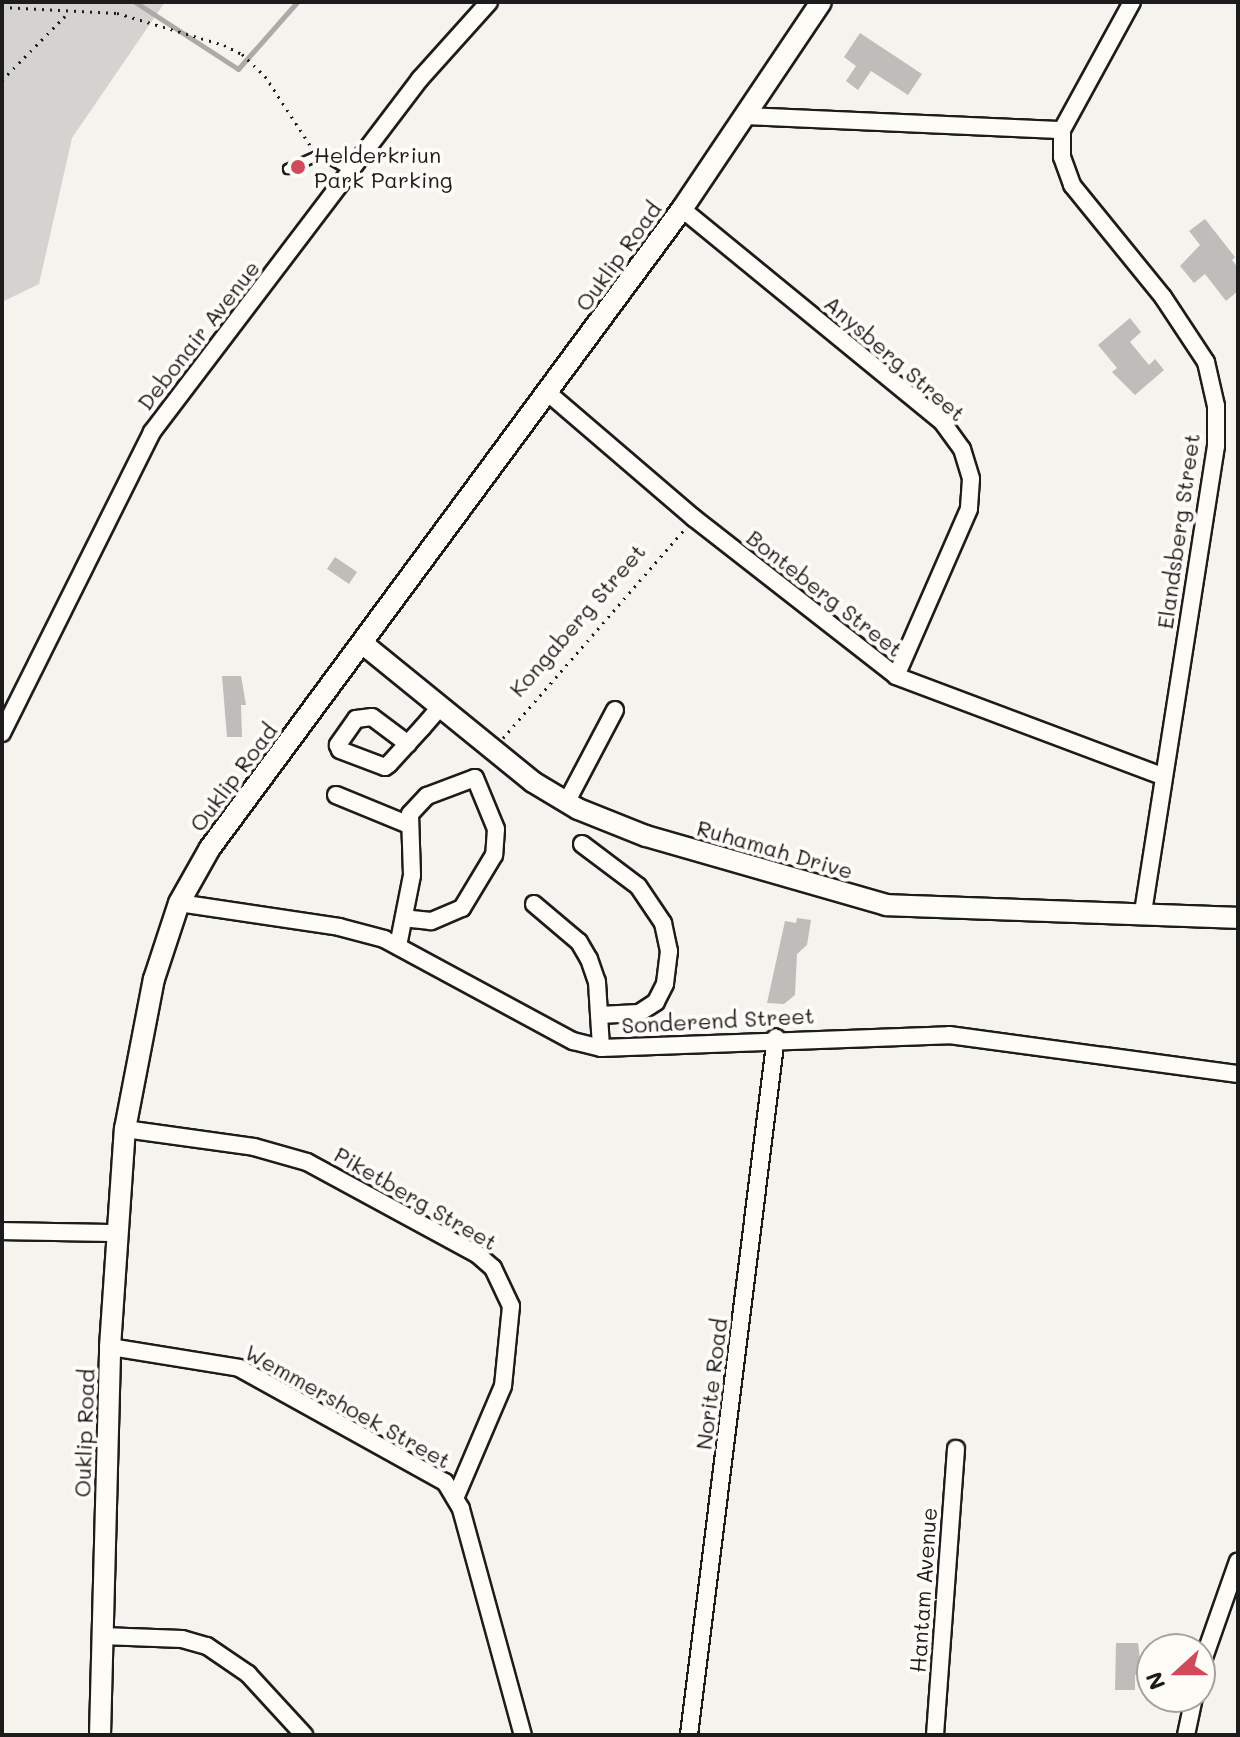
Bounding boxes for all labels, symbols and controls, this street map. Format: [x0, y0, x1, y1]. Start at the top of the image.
place label: Helderkriun Park Parking [314, 141, 452, 192]
marker: Helderkriun Park Parking [289, 158, 307, 176]
street label: Ouklip Road [569, 196, 667, 316]
street label: Debonair Avenue [131, 255, 265, 415]
street label: Anysberg Street [819, 290, 971, 426]
street label: Elandsberg Street [1151, 432, 1205, 630]
street label: Bonteberg Street [742, 524, 908, 662]
street label: Kongaberg Street [504, 538, 650, 702]
street label: Ouklip Road [184, 718, 282, 836]
street label: Ruhamah Drive [694, 814, 856, 884]
street label: Sonderend Street [621, 1002, 815, 1038]
street label: Piketberg Street [330, 1141, 502, 1255]
street label: Norite Road [690, 1317, 732, 1451]
street label: Wemmershoek Street [241, 1338, 455, 1474]
street label: Ouklip Road [69, 1368, 99, 1498]
street label: Hantam Avenue [904, 1506, 942, 1674]
north arrow [1136, 1633, 1216, 1713]
text: N [1138, 1668, 1172, 1694]

